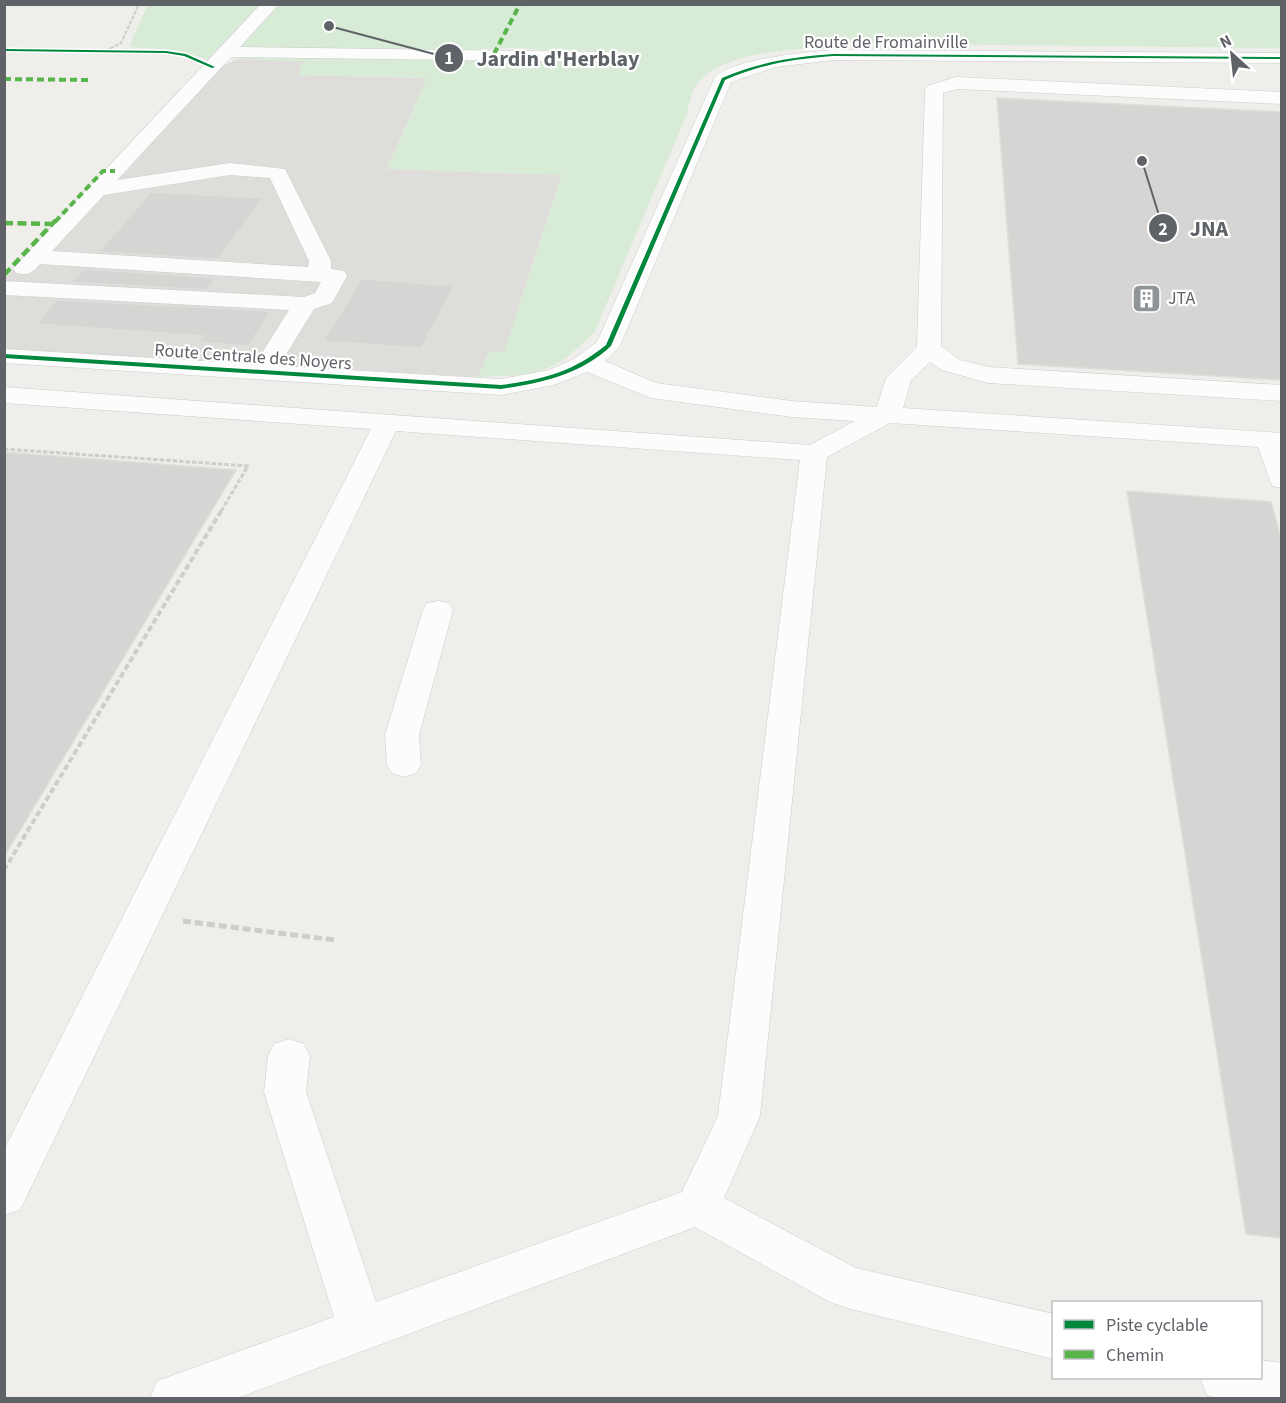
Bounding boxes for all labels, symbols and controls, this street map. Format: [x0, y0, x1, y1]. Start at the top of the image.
north arrow [1202, 24, 1262, 84]
text: N [1216, 29, 1235, 54]
street label: Route de Fromainville [804, 30, 968, 55]
callout: Jardin d'Herblay [434, 38, 651, 78]
text: Jardin d'Herblay [476, 43, 640, 75]
text: 1 [444, 46, 454, 71]
callout: JNA [1148, 208, 1240, 248]
text: JNA [1190, 213, 1229, 245]
text: 2 [1158, 217, 1168, 242]
building icon: JTA [1131, 282, 1163, 314]
place label: JTA [1168, 286, 1196, 311]
street label: Route Centrale des Noyers [154, 338, 352, 376]
legend [1052, 1301, 1262, 1379]
text: Piste cyclable [1106, 1313, 1208, 1338]
text: Chemin [1106, 1343, 1164, 1368]

